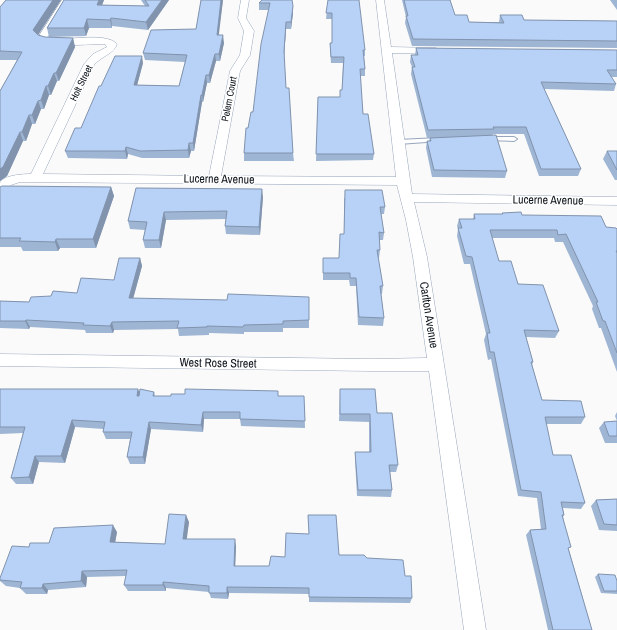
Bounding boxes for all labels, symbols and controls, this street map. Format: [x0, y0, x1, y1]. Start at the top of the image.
street label: Holt Street [67, 62, 96, 103]
street label: Pelem Court [218, 75, 240, 123]
street label: Lucerne Avenue [183, 170, 255, 188]
street label: Lucerne Avenue [512, 191, 584, 209]
street label: Carlton Avenue [416, 281, 442, 349]
street label: West Rose Street [179, 354, 257, 372]

